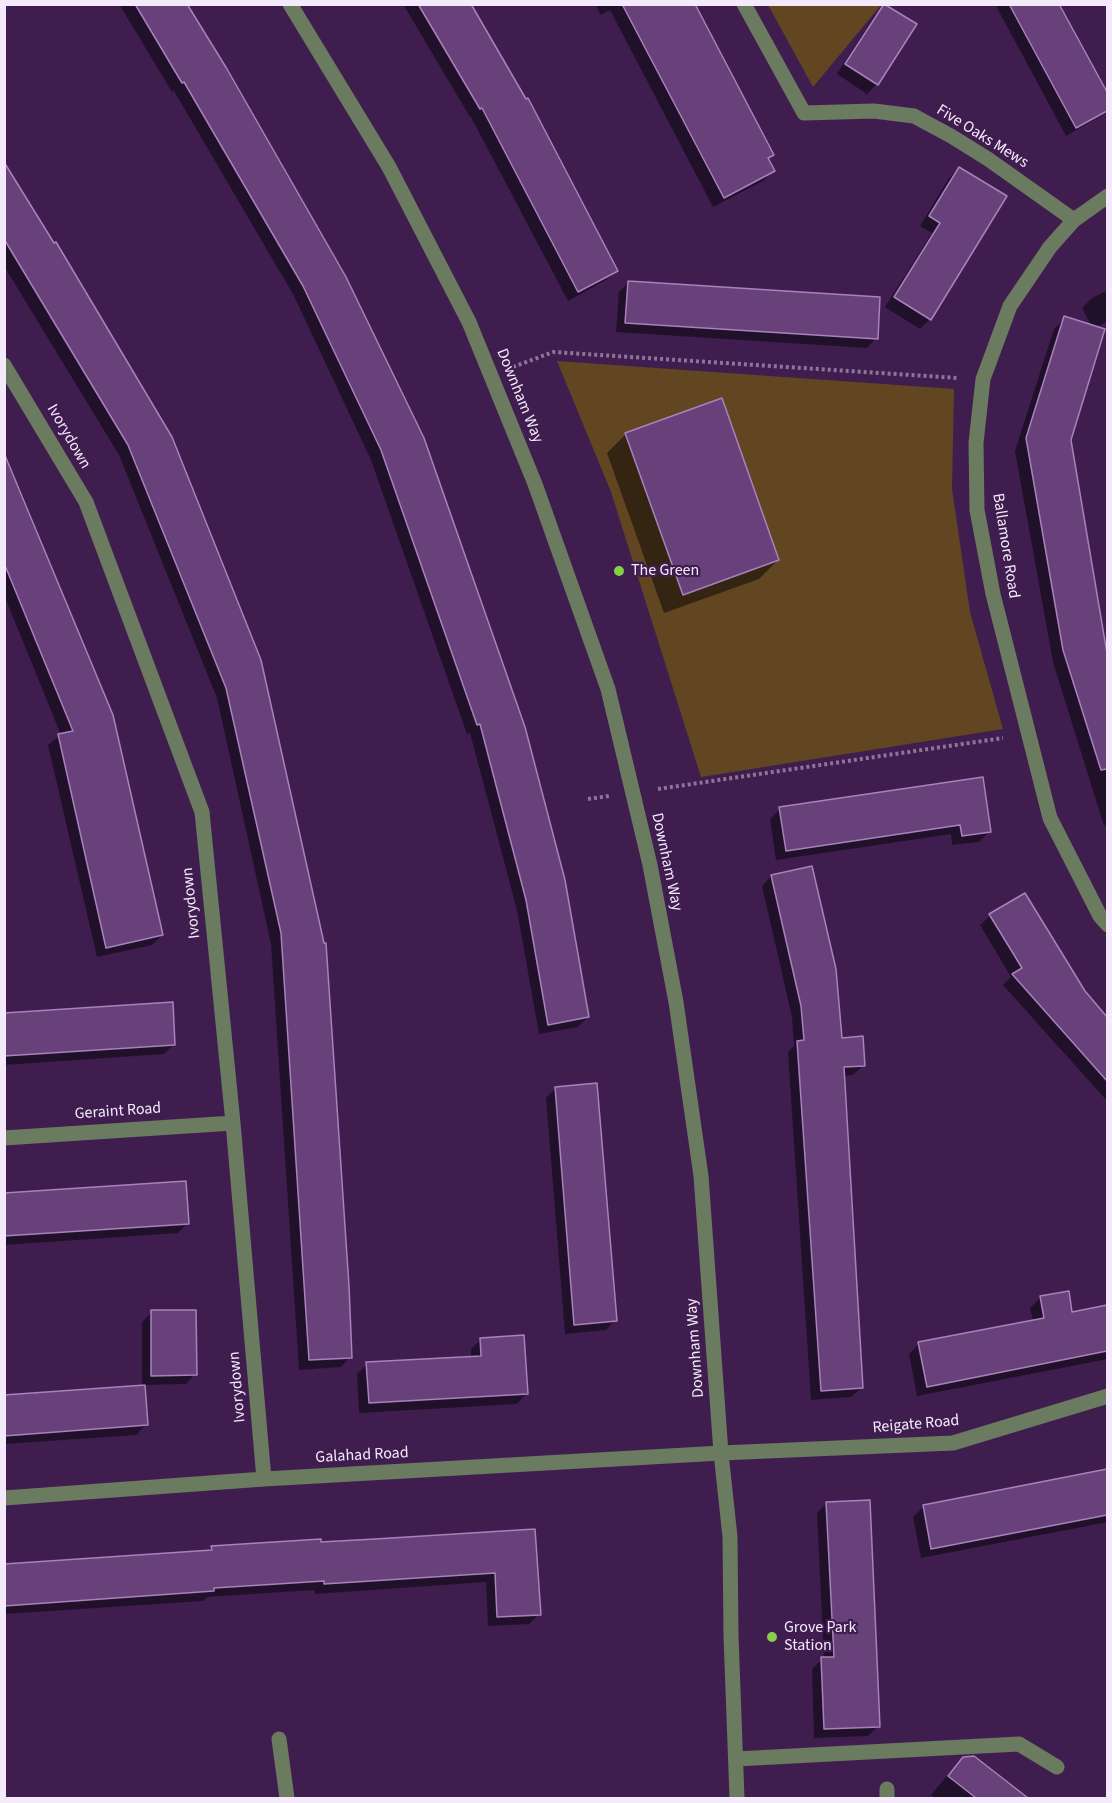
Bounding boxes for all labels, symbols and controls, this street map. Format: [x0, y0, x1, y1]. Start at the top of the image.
street label: Five Oaks Mews [932, 101, 1032, 173]
street label: Downham Way [491, 346, 547, 446]
street label: Ivorydown [42, 401, 94, 473]
street label: Ballamore Road [987, 492, 1023, 600]
place label: The Green [631, 561, 699, 581]
marker: The Green [612, 564, 626, 578]
street label: Downham Way [646, 811, 686, 913]
street label: Ivorydown [179, 866, 205, 940]
street label: Geraint Road [74, 1099, 162, 1125]
street label: Downham Way [683, 1298, 709, 1398]
street label: Ivorydown [225, 1351, 251, 1423]
street label: Reigate Road [872, 1412, 960, 1438]
street label: Galahad Road [315, 1444, 409, 1468]
place label: Grove Park Station [784, 1618, 856, 1656]
marker: Grove Park Station [765, 1630, 779, 1644]

